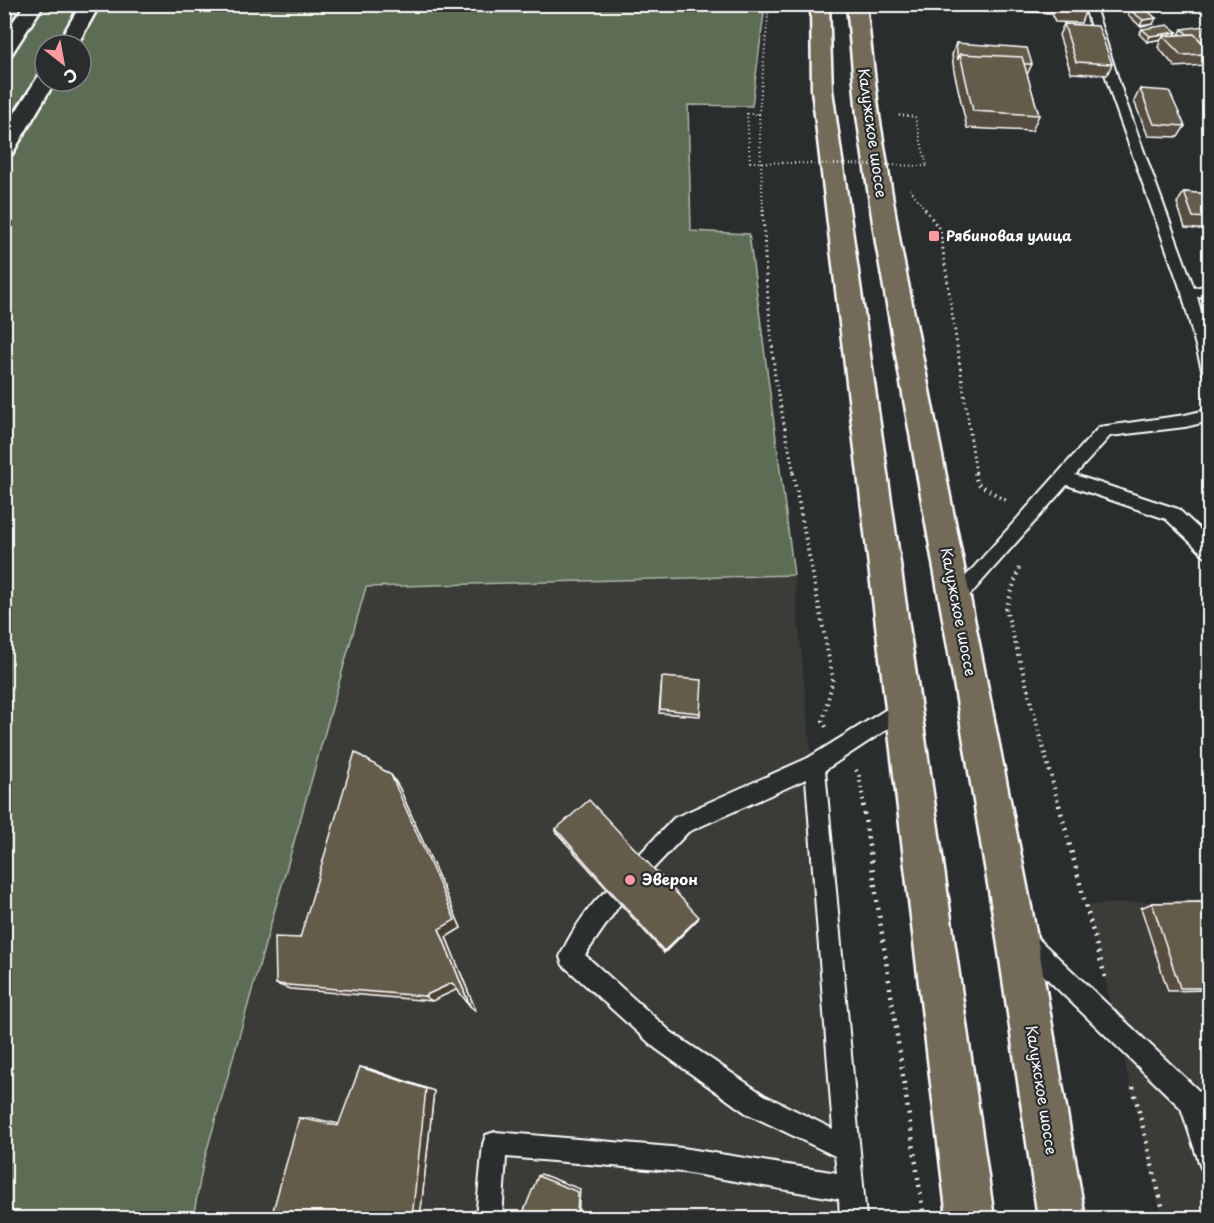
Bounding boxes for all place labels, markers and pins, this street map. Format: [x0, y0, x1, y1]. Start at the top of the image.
place label: Рябиновая улица [946, 225, 1072, 246]
marker: Рябиновая улица [927, 229, 941, 243]
place label: Эверон [642, 867, 698, 890]
marker: Эверон [623, 873, 637, 887]

